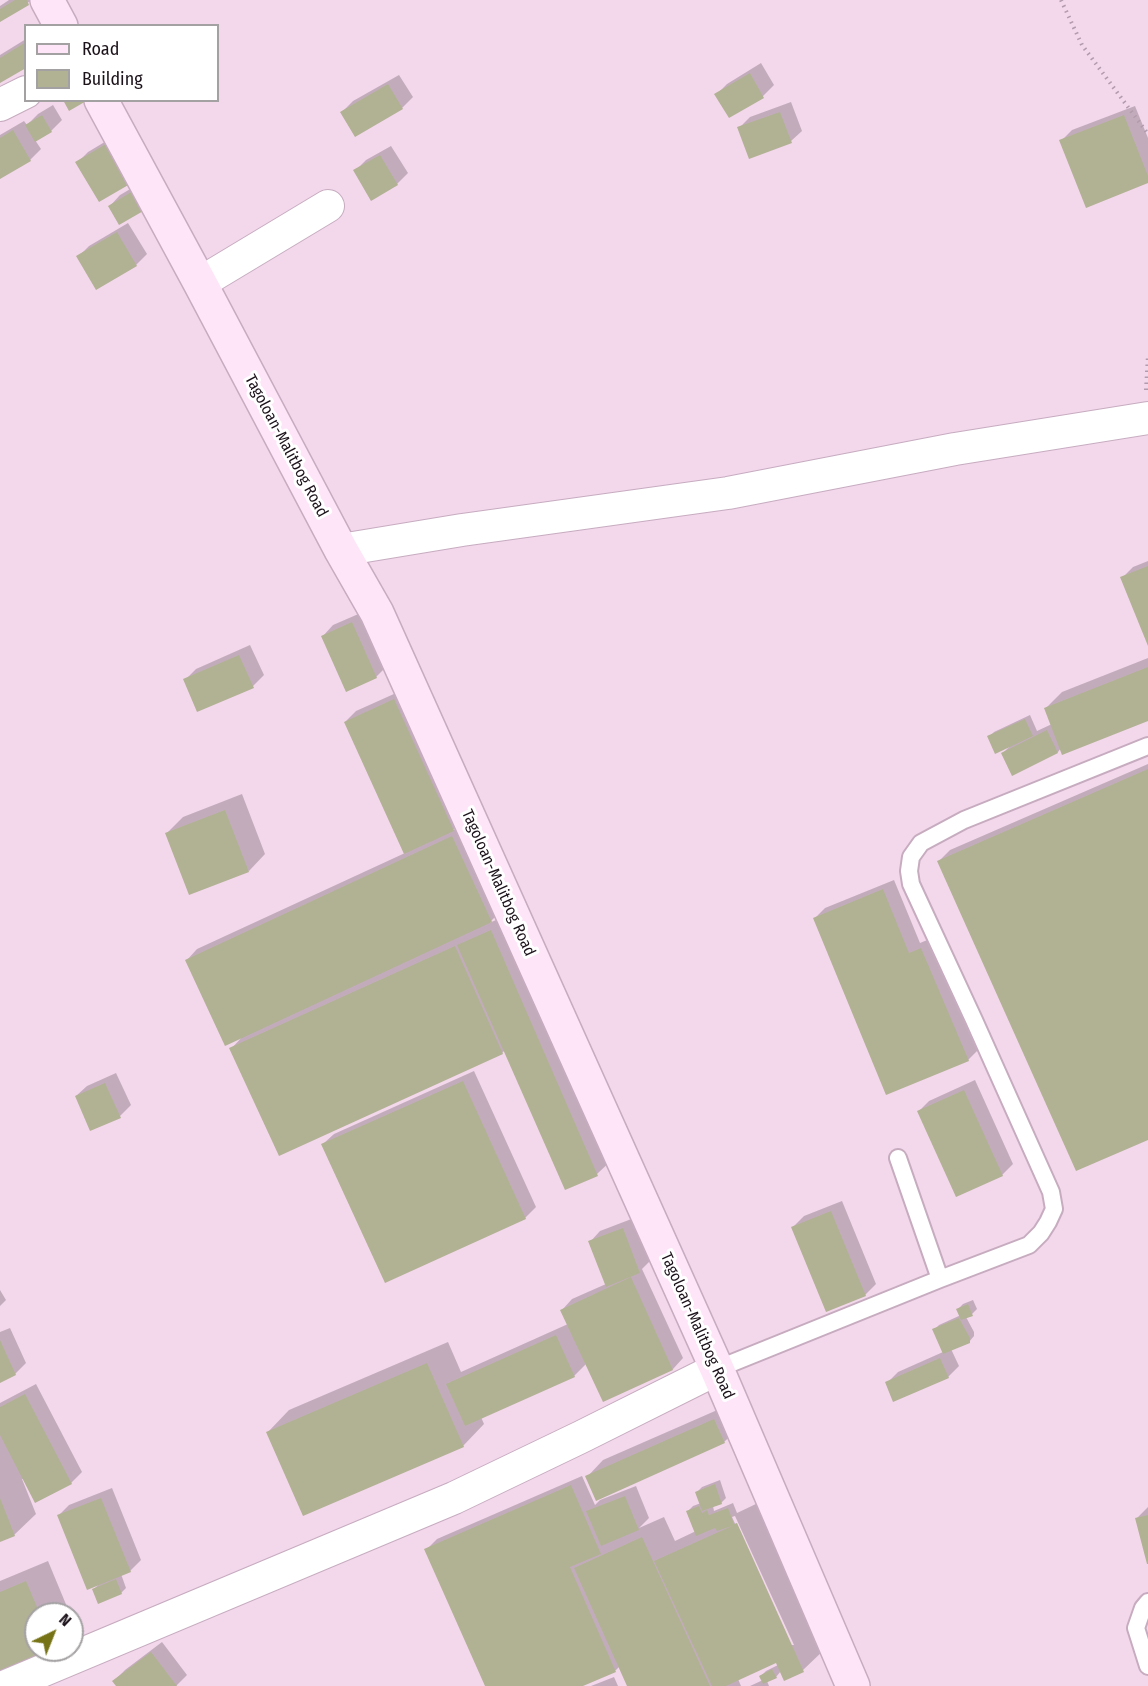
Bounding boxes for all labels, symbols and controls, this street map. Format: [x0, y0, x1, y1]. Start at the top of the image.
legend [24, 24, 219, 102]
text: Road [82, 38, 119, 60]
text: Building [82, 68, 143, 90]
street label: Tagoloan-Malitbog Road [240, 372, 332, 520]
street label: Tagoloan-Malitbog Road [457, 807, 539, 959]
street label: Tagoloan-Malitbog Road [656, 1250, 738, 1402]
north arrow [24, 1602, 84, 1662]
text: N [55, 1610, 75, 1630]

